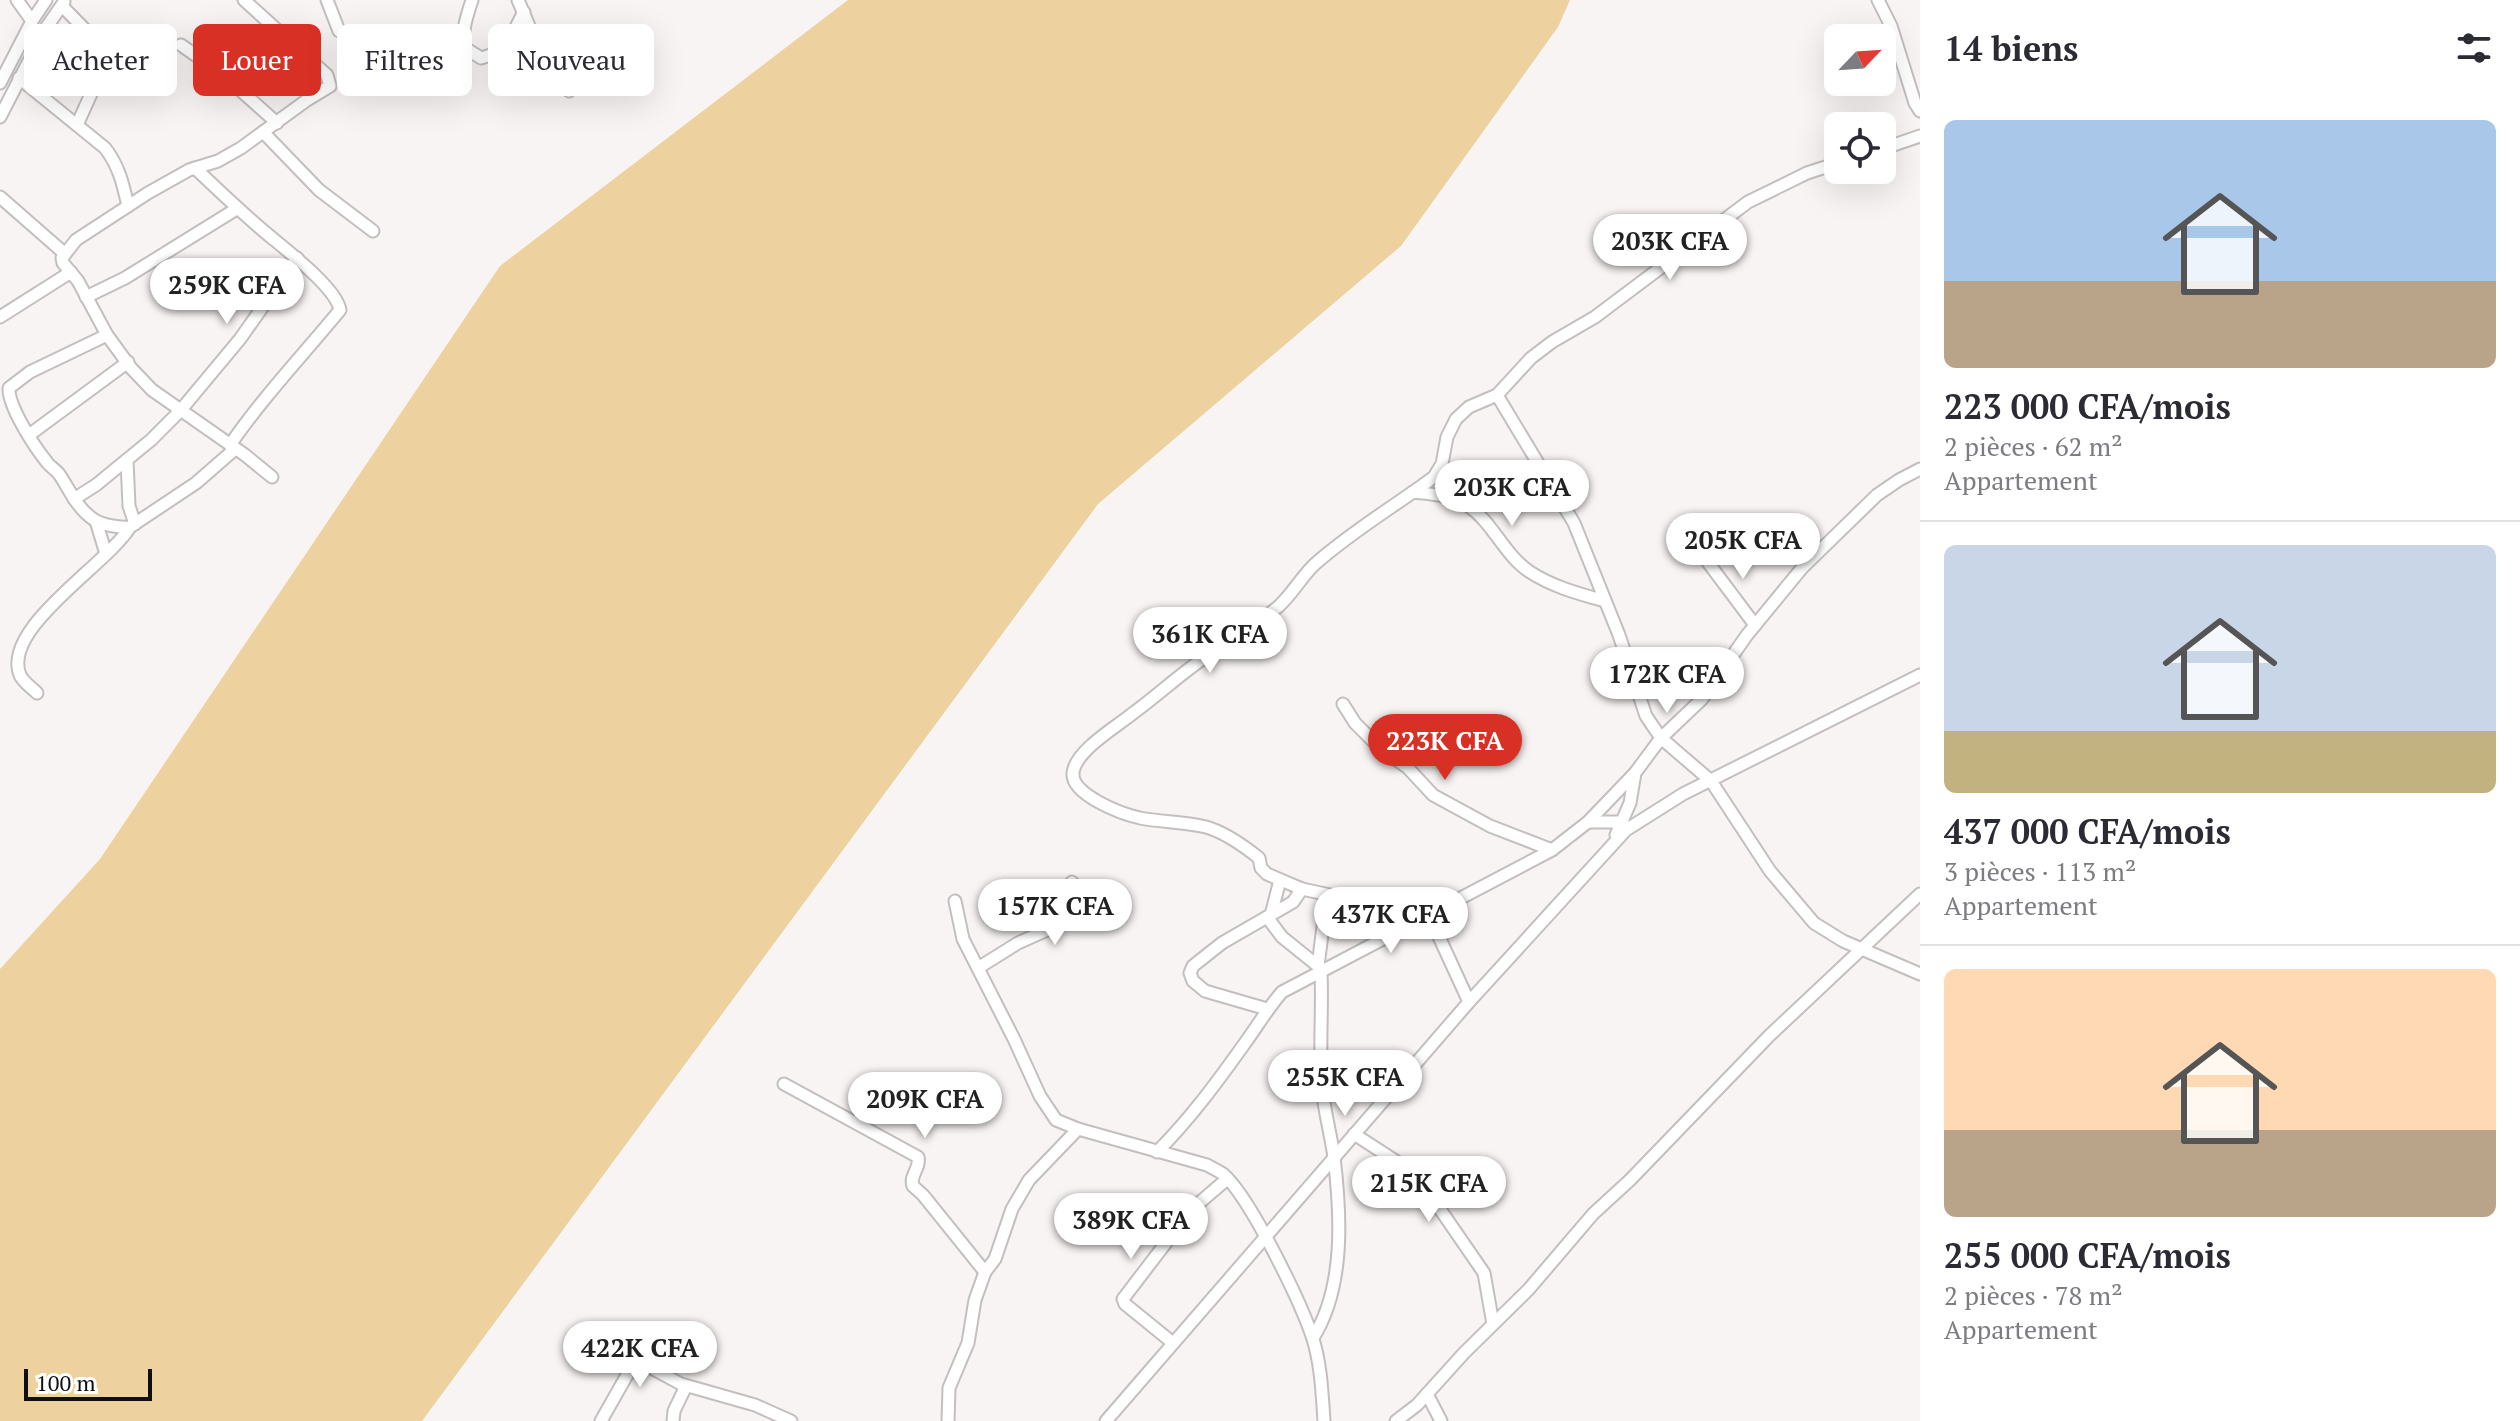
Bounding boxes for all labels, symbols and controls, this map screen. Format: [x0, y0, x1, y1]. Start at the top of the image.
chip: Acheter [24, 24, 177, 96]
chip: Louer [193, 24, 321, 96]
chip: Filtres [337, 24, 472, 96]
chip: Nouveau [488, 24, 654, 96]
north arrow [1824, 24, 1896, 96]
map controls [1824, 24, 1896, 184]
text: 14 biens [1944, 26, 2078, 71]
icon: filters [2452, 26, 2496, 70]
button: locate [1824, 112, 1896, 184]
icon: home [2148, 172, 2292, 316]
pin: 203K CFA [1587, 214, 1753, 282]
text: 203K CFA [1611, 223, 1729, 257]
pin: 259K CFA [144, 258, 310, 326]
text: 259K CFA [168, 267, 286, 301]
text: 223 000 CFA/mois [1944, 384, 2231, 429]
text: 2 pièces · 62 m² [1944, 429, 2122, 463]
pin: 203K CFA [1429, 460, 1595, 528]
text: Appartement [1944, 463, 2098, 497]
text: 203K CFA [1453, 469, 1571, 503]
pin: 205K CFA [1660, 513, 1826, 581]
text: 205K CFA [1684, 522, 1802, 556]
icon: home [2148, 597, 2292, 741]
pin: 361K CFA [1127, 607, 1293, 675]
text: 361K CFA [1151, 616, 1269, 650]
pin: 172K CFA [1584, 647, 1750, 715]
text: 172K CFA [1608, 656, 1726, 690]
pin: 223K CFA [1362, 714, 1528, 782]
text: 223K CFA [1386, 723, 1504, 757]
text: 437 000 CFA/mois [1944, 809, 2231, 854]
text: 3 pièces · 113 m² [1944, 854, 2136, 888]
pin: 157K CFA [972, 879, 1138, 947]
pin: 437K CFA [1308, 887, 1474, 955]
text: 157K CFA [996, 888, 1114, 922]
text: Appartement [1944, 888, 2098, 922]
text: 437K CFA [1332, 896, 1450, 930]
icon: home [2148, 1021, 2292, 1165]
pin: 255K CFA [1262, 1050, 1428, 1118]
text: 255K CFA [1286, 1059, 1404, 1093]
pin: 209K CFA [842, 1072, 1008, 1140]
text: 209K CFA [866, 1081, 984, 1115]
pin: 215K CFA [1346, 1156, 1512, 1224]
text: 215K CFA [1370, 1165, 1488, 1199]
pin: 389K CFA [1048, 1193, 1214, 1261]
text: 389K CFA [1072, 1202, 1190, 1236]
text: 255 000 CFA/mois [1944, 1233, 2231, 1278]
text: 2 pièces · 78 m² [1944, 1278, 2122, 1312]
text: Appartement [1944, 1312, 2098, 1346]
pin: 422K CFA [557, 1321, 723, 1389]
text: 422K CFA [581, 1330, 699, 1364]
scale bar [24, 1365, 152, 1401]
text: 100 m [36, 1368, 96, 1397]

